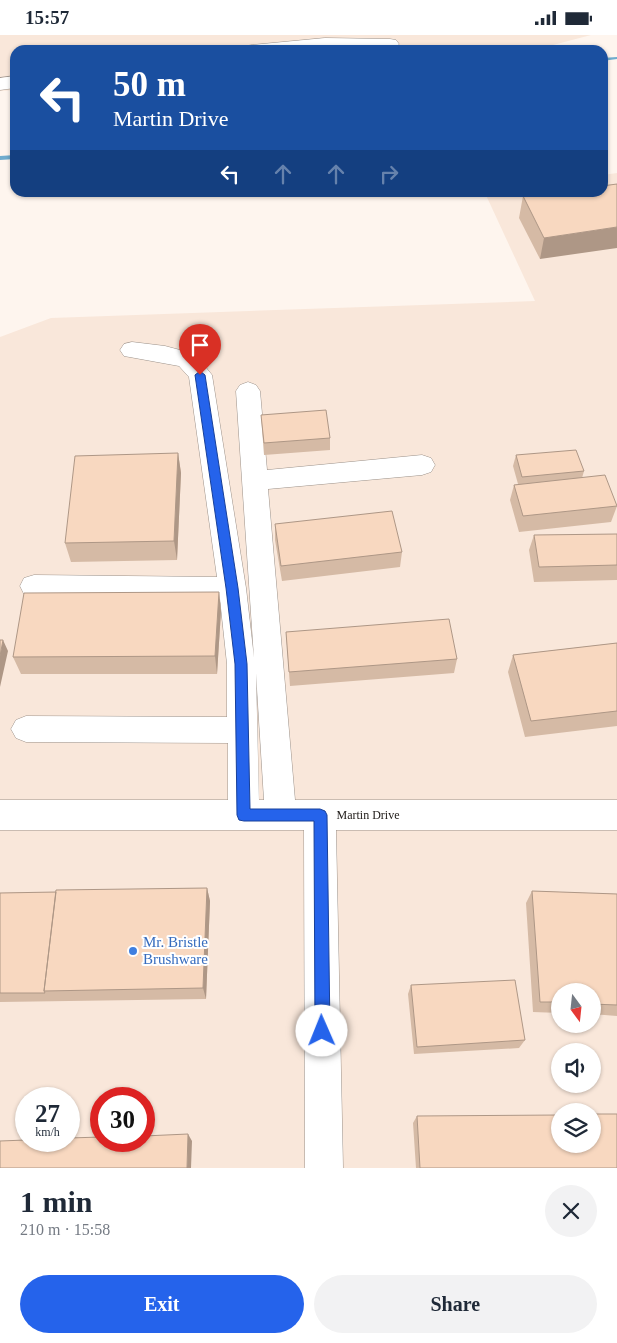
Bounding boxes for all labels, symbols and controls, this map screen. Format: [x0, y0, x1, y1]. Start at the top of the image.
text: 15:57 [25, 7, 69, 28]
icon: left [30, 65, 95, 130]
text: 50 m [113, 65, 186, 104]
text: Martin Drive [113, 106, 228, 131]
icon: left [216, 160, 244, 188]
icon: ahead [269, 160, 297, 188]
icon: ahead [322, 160, 350, 188]
icon: right [375, 160, 403, 188]
pin [179, 324, 221, 375]
icon: arrive [186, 331, 214, 359]
street label: Martin Drive [337, 808, 399, 822]
place label: Mr. Bristle Brushware [143, 934, 208, 967]
marker: Mr. Bristle Brushware [127, 945, 139, 957]
north arrow [551, 983, 601, 1033]
map controls [551, 983, 601, 1153]
position arrow [295, 1004, 347, 1056]
button: sound [551, 1043, 601, 1093]
speed limit sign: 30 [90, 1087, 155, 1152]
text: 27 [35, 1100, 60, 1127]
button: layers [551, 1103, 601, 1153]
text: km/h [35, 1125, 60, 1139]
text: 1 min [20, 1185, 93, 1218]
button: close [545, 1185, 597, 1237]
text: 210 m · 15:58 [20, 1221, 110, 1238]
button: Exit [20, 1275, 304, 1333]
button: Share [314, 1275, 597, 1333]

